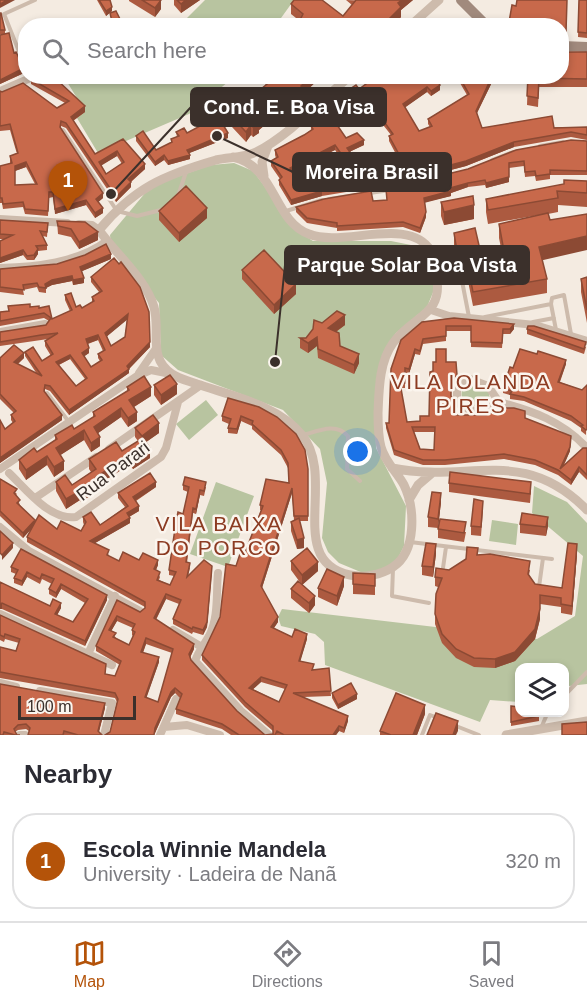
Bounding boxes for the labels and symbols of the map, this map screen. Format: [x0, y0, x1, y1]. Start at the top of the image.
callout: Cond. E. Boa Visa [191, 88, 386, 126]
text: Cond. E. Boa Visa [204, 96, 375, 118]
callout: Moreira Brasil [293, 153, 451, 191]
text: Moreira Brasil [305, 161, 439, 183]
pin: 1 [48, 162, 88, 211]
callout: Parque Solar Boa Vista [285, 246, 529, 284]
text: Parque Solar Boa Vista [297, 254, 518, 276]
district label: VILA IOLANDA PIRES [391, 370, 551, 417]
street label: Rua Parari [73, 437, 153, 505]
your location [343, 437, 372, 466]
district label: VILA BAIXA DO PORCO [155, 512, 283, 559]
scale bar [18, 693, 136, 720]

